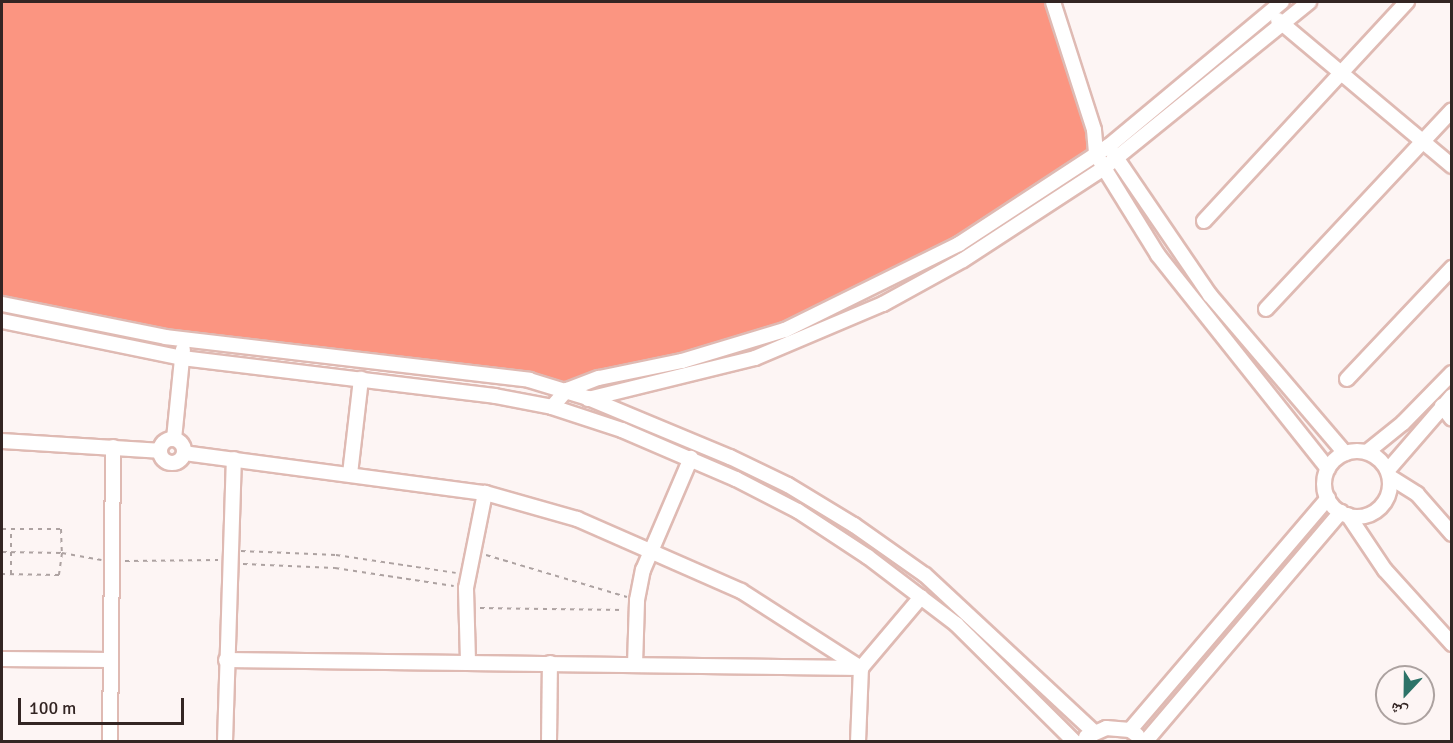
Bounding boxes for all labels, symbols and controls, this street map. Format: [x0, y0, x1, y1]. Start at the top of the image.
north arrow [1375, 665, 1435, 725]
scale bar [21, 686, 188, 724]
text: 100 m [29, 697, 76, 719]
text: ش [1387, 697, 1411, 722]

